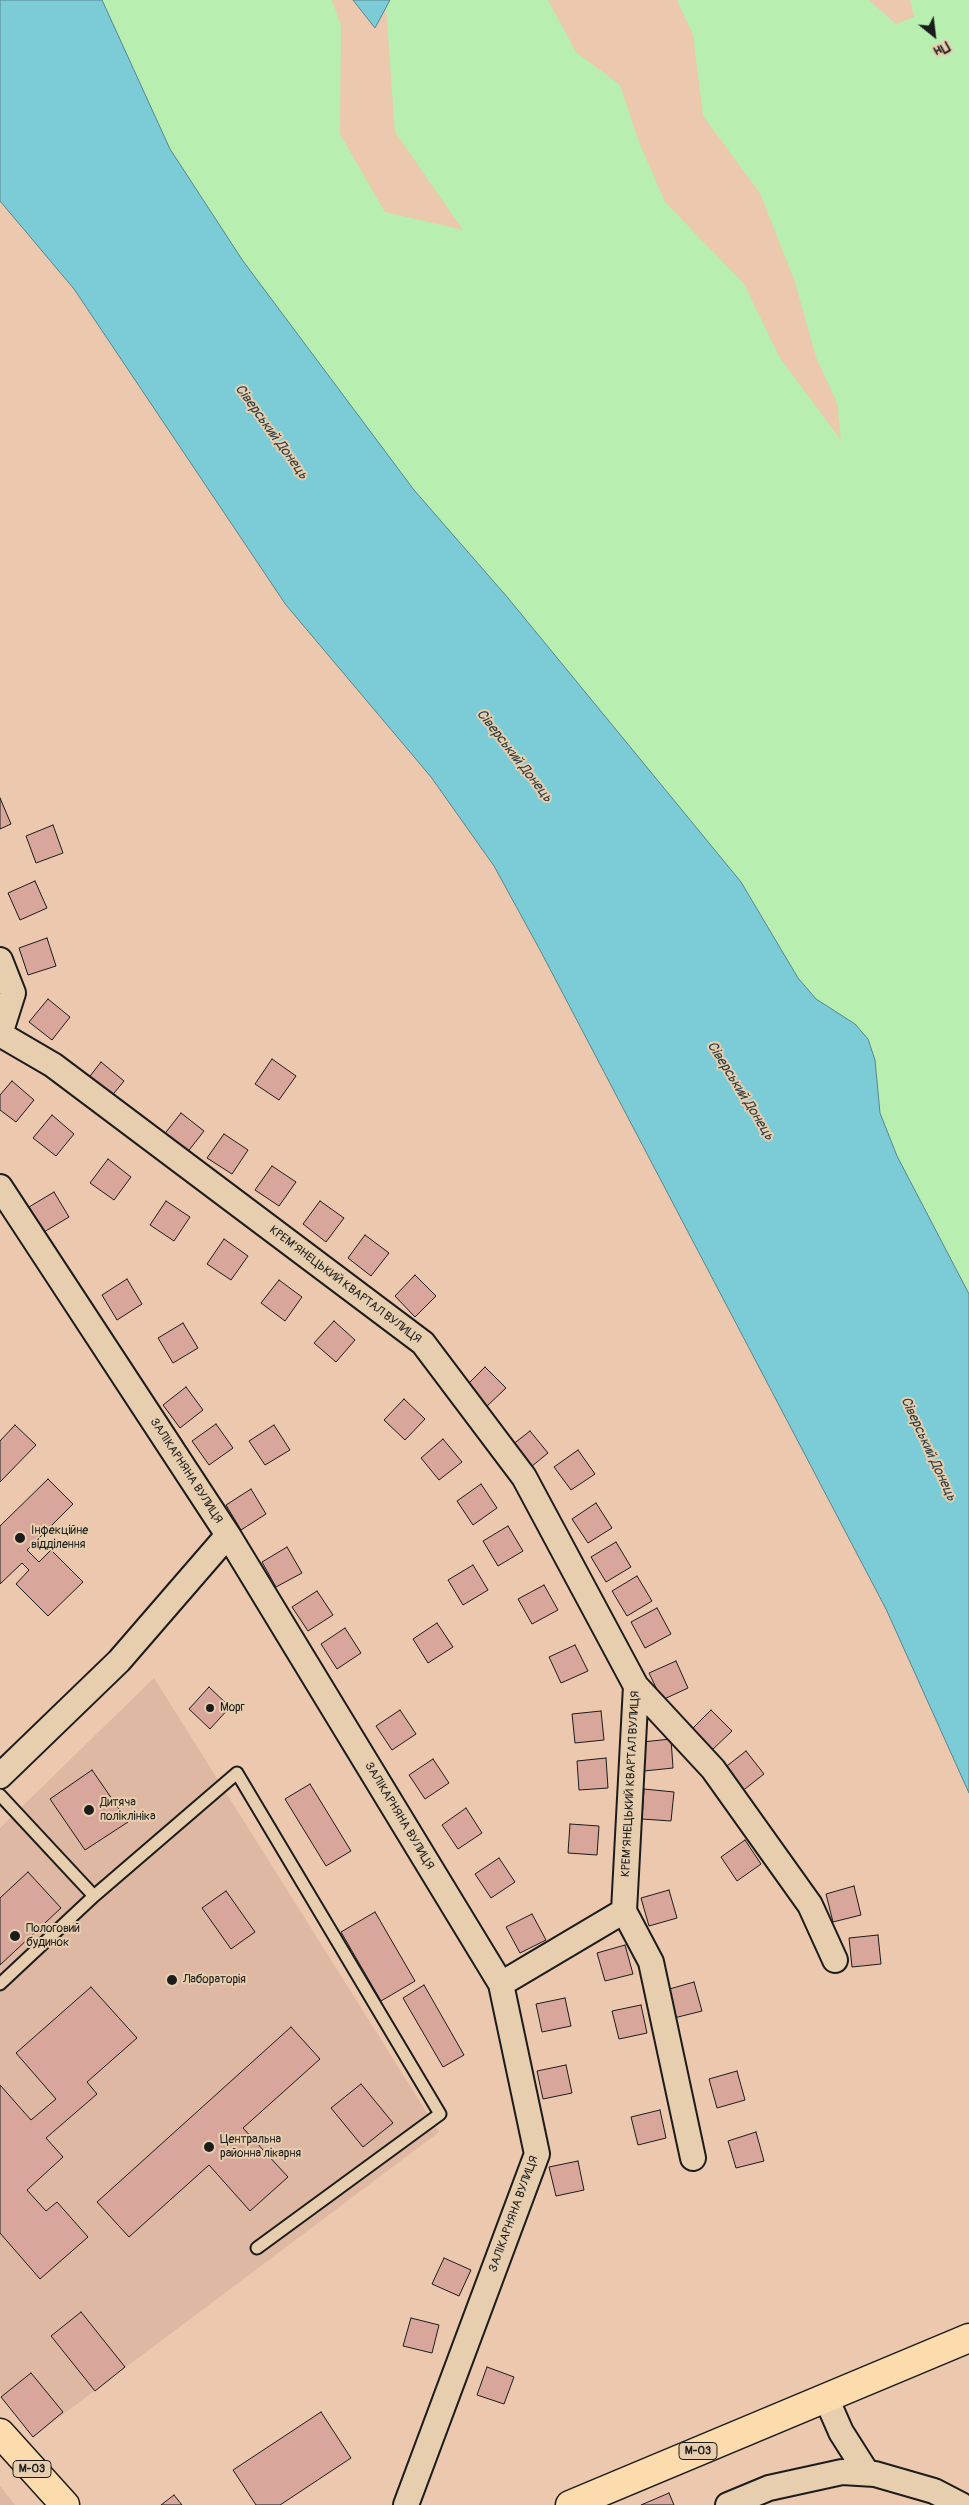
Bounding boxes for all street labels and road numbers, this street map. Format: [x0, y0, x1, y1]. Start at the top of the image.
street label: КРЕМ’ЯНЕЦЬКИЙ КВАРТАЛ ВУЛИЦЯ [266, 1223, 424, 1347]
street label: ЗАЛІКАРНЯНА ВУЛИЦЯ [147, 1416, 225, 1526]
street label: КРЕМ’ЯНЕЦЬКИЙ КВАРТАЛ ВУЛИЦЯ [619, 1690, 643, 1878]
street label: ЗАЛІКАРНЯНА ВУЛИЦЯ [361, 1760, 437, 1872]
street label: ЗАЛІКАРНЯНА ВУЛИЦЯ [486, 2154, 542, 2274]
road number: М-03 [679, 2442, 717, 2460]
road number: М-03 [13, 2460, 51, 2478]

